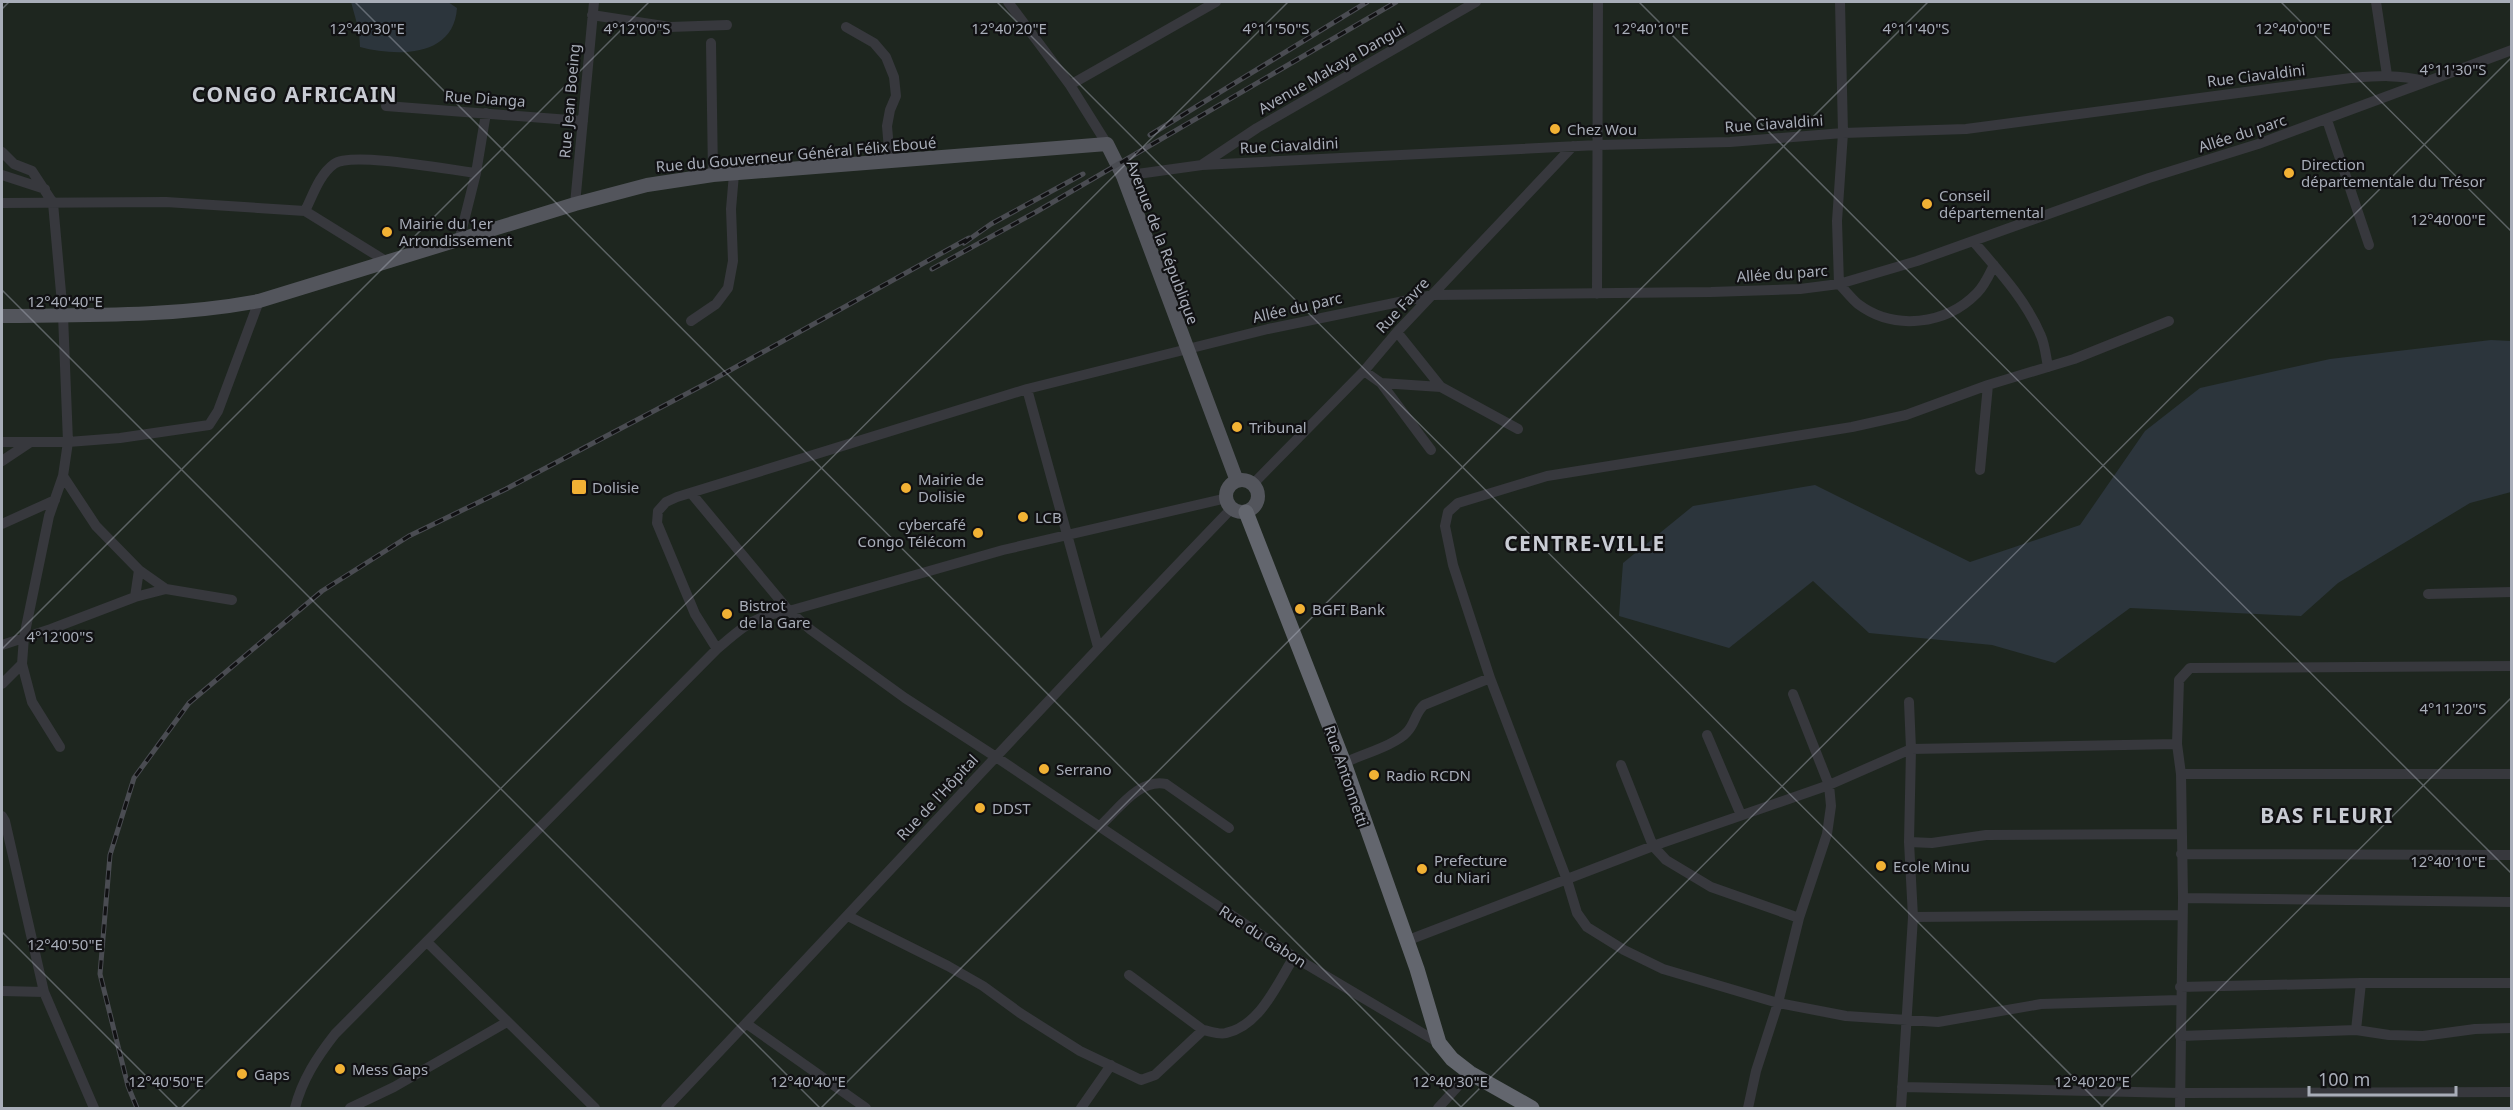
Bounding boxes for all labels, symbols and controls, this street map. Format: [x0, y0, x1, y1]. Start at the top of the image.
text: 12°40'30"E [329, 18, 405, 38]
text: 4°12'00"S [603, 18, 671, 38]
text: 12°40'20"E [971, 18, 1047, 38]
text: 4°11'50"S [1242, 18, 1310, 38]
street label: Avenue Makaya Dangui [1254, 18, 1408, 118]
text: 12°40'10"E [1613, 18, 1689, 38]
text: 4°11'40"S [1882, 18, 1950, 38]
text: 12°40'00"E [2255, 18, 2331, 38]
street label: Rue Jean Boeing [554, 43, 584, 159]
street label: Rue Ciavaldini [2206, 59, 2306, 91]
text: 4°11'30"S [2419, 59, 2487, 79]
district label: CONGO AFRICAIN [192, 80, 398, 108]
street label: Rue Dianga [444, 85, 526, 111]
street label: Allée du parc [2196, 109, 2288, 157]
street label: Rue Ciavaldini [1724, 110, 1824, 136]
place label: Chez Wou [1567, 119, 1637, 139]
marker: Chez Wou [1548, 122, 1562, 136]
street label: Rue du Gouverneur Général Félix Eboué [655, 132, 937, 176]
street label: Rue Ciavaldini [1239, 132, 1339, 158]
place label: Direction départementale du Trésor [2301, 154, 2485, 191]
street label: Avenue de la République [1122, 157, 1204, 327]
marker: Direction départementale du Trésor [2282, 166, 2296, 180]
place label: Conseil départemental [1939, 185, 2044, 222]
marker: Conseil départemental [1920, 197, 1934, 211]
text: 12°40'00"E [2410, 209, 2486, 229]
place label: Mairie du 1er Arrondissement [399, 213, 513, 250]
marker: Mairie du 1er Arrondissement [380, 225, 394, 239]
street label: Allée du parc [1736, 260, 1828, 286]
street label: Rue Favre [1371, 273, 1433, 337]
street label: Allée du parc [1250, 287, 1344, 327]
text: 12°40'40"E [27, 291, 103, 311]
place label: Tribunal [1249, 417, 1307, 437]
marker: Tribunal [1230, 420, 1244, 434]
place label: Mairie de Dolisie [918, 469, 984, 506]
place label: Dolisie [592, 477, 639, 497]
marker: Dolisie [570, 478, 588, 496]
marker: Mairie de Dolisie [899, 481, 913, 495]
place label: LCB [1035, 507, 1062, 527]
marker: LCB [1016, 510, 1030, 524]
place label: cybercafé Congo Télécom [858, 514, 966, 551]
marker: cybercafé Congo Télécom [971, 526, 985, 540]
district label: CENTRE-VILLE [1504, 529, 1666, 557]
place label: Bistrot de la Gare [739, 595, 810, 632]
place label: BGFI Bank [1312, 599, 1385, 619]
marker: BGFI Bank [1293, 602, 1307, 616]
marker: Bistrot de la Gare [720, 607, 734, 621]
text: 4°12'00"S [26, 626, 94, 646]
text: 4°11'20"S [2419, 698, 2487, 718]
street label: Rue Antonnetti [1320, 723, 1374, 829]
street label: Rue de l'Hôpital [892, 750, 982, 844]
place label: Serrano [1056, 759, 1112, 779]
marker: Serrano [1037, 762, 1051, 776]
place label: Radio RCDN [1386, 765, 1471, 785]
marker: Radio RCDN [1367, 768, 1381, 782]
place label: DDST [992, 798, 1031, 818]
marker: DDST [973, 801, 987, 815]
district label: BAS FLEURI [2260, 801, 2394, 829]
place label: Prefecture du Niari [1434, 850, 1507, 887]
text: 12°40'10"E [2410, 851, 2486, 871]
place label: Ecole Minu [1893, 856, 1970, 876]
marker: Ecole Minu [1874, 859, 1888, 873]
marker: Prefecture du Niari [1415, 862, 1429, 876]
street label: Rue du Gabon [1216, 900, 1310, 972]
text: 12°40'50"E [27, 934, 103, 954]
place label: Mess Gaps [352, 1059, 428, 1079]
scale bar [2309, 1059, 2456, 1097]
marker: Mess Gaps [333, 1062, 347, 1076]
place label: Gaps [254, 1064, 290, 1084]
marker: Gaps [235, 1067, 249, 1081]
text: 100 m [2318, 1067, 2370, 1091]
text: 12°40'50"E [128, 1071, 204, 1091]
text: 12°40'40"E [770, 1071, 846, 1091]
text: 12°40'30"E [1412, 1071, 1488, 1091]
text: 12°40'20"E [2054, 1071, 2130, 1091]

